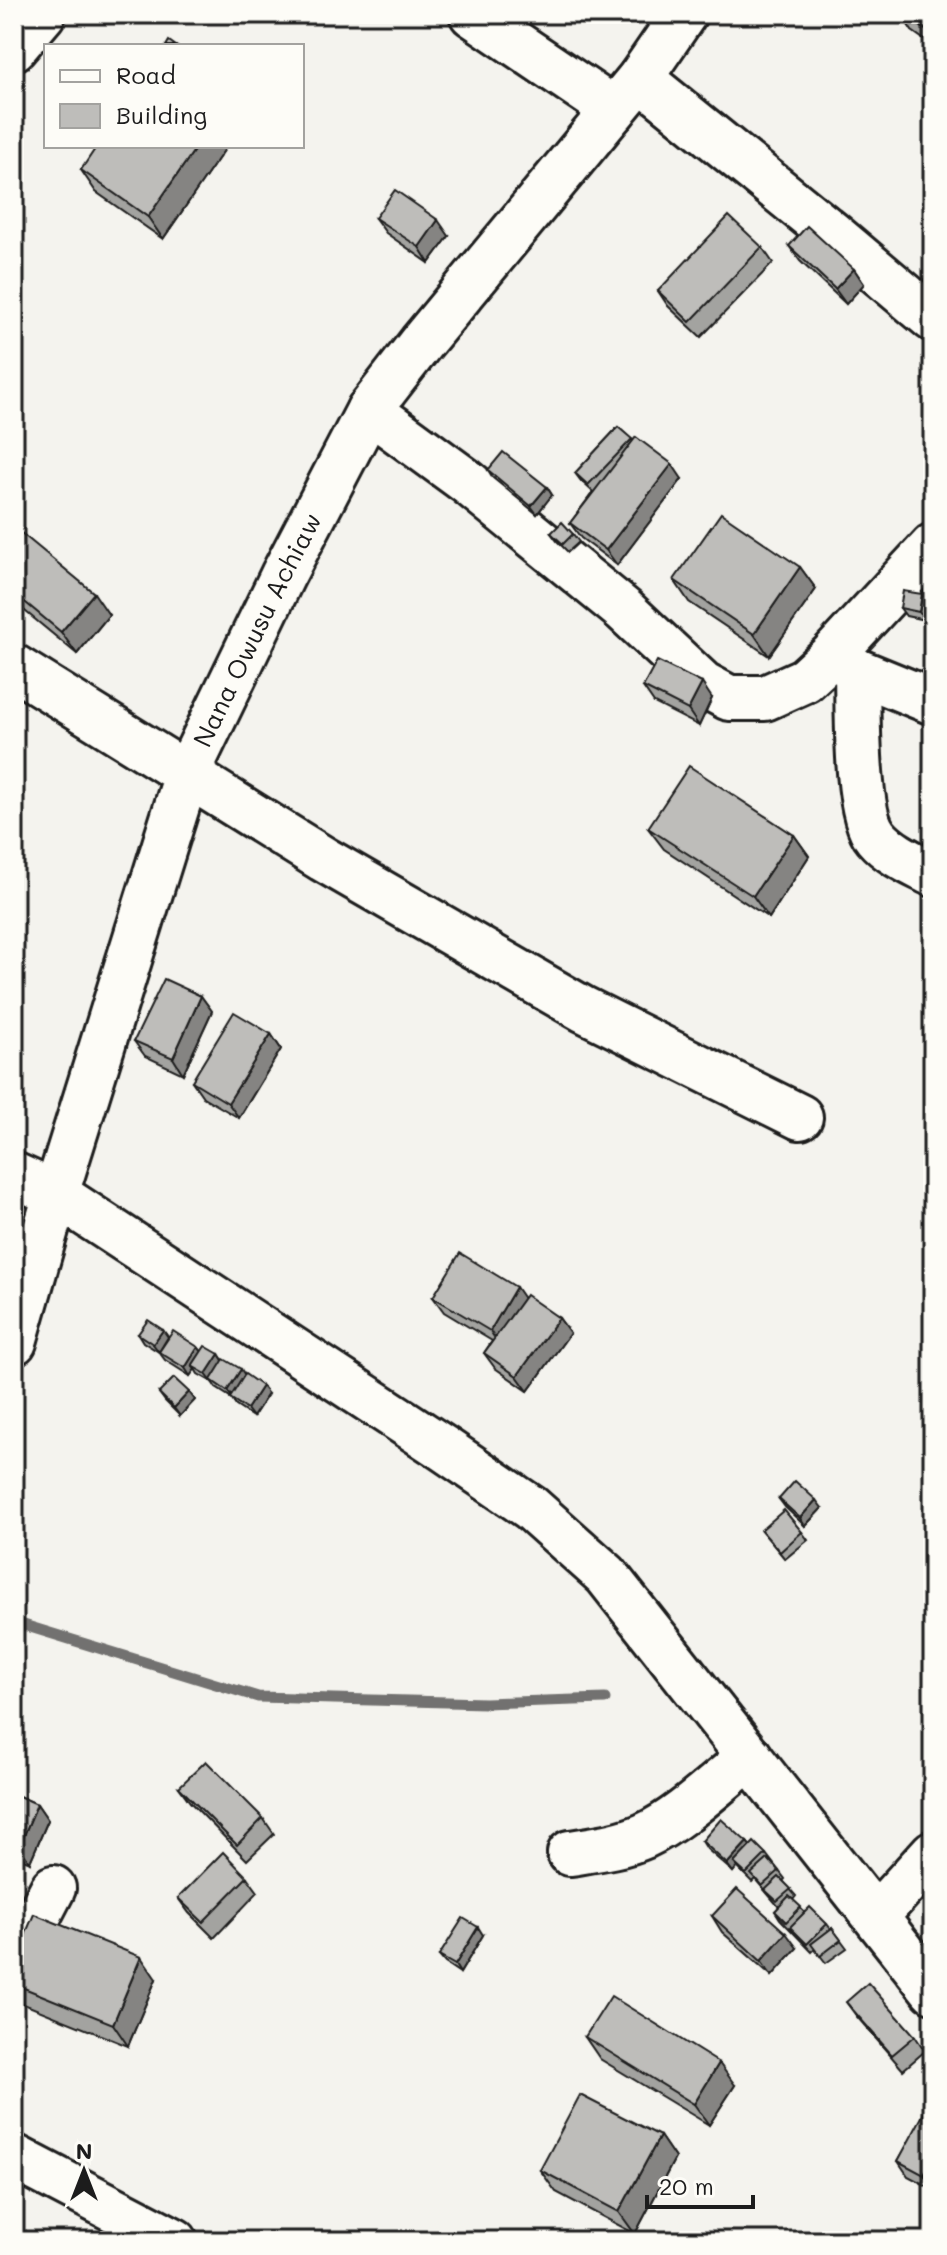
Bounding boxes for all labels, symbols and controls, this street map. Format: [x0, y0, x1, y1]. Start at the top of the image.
legend [44, 44, 304, 148]
text: Road [116, 59, 176, 90]
text: Building [116, 99, 207, 130]
street label: Nana Owusu Achiaw [185, 507, 328, 752]
north arrow [44, 2131, 124, 2211]
text: N [76, 2136, 92, 2165]
scale bar [647, 2159, 753, 2209]
text: 20 m [659, 2170, 714, 2201]

